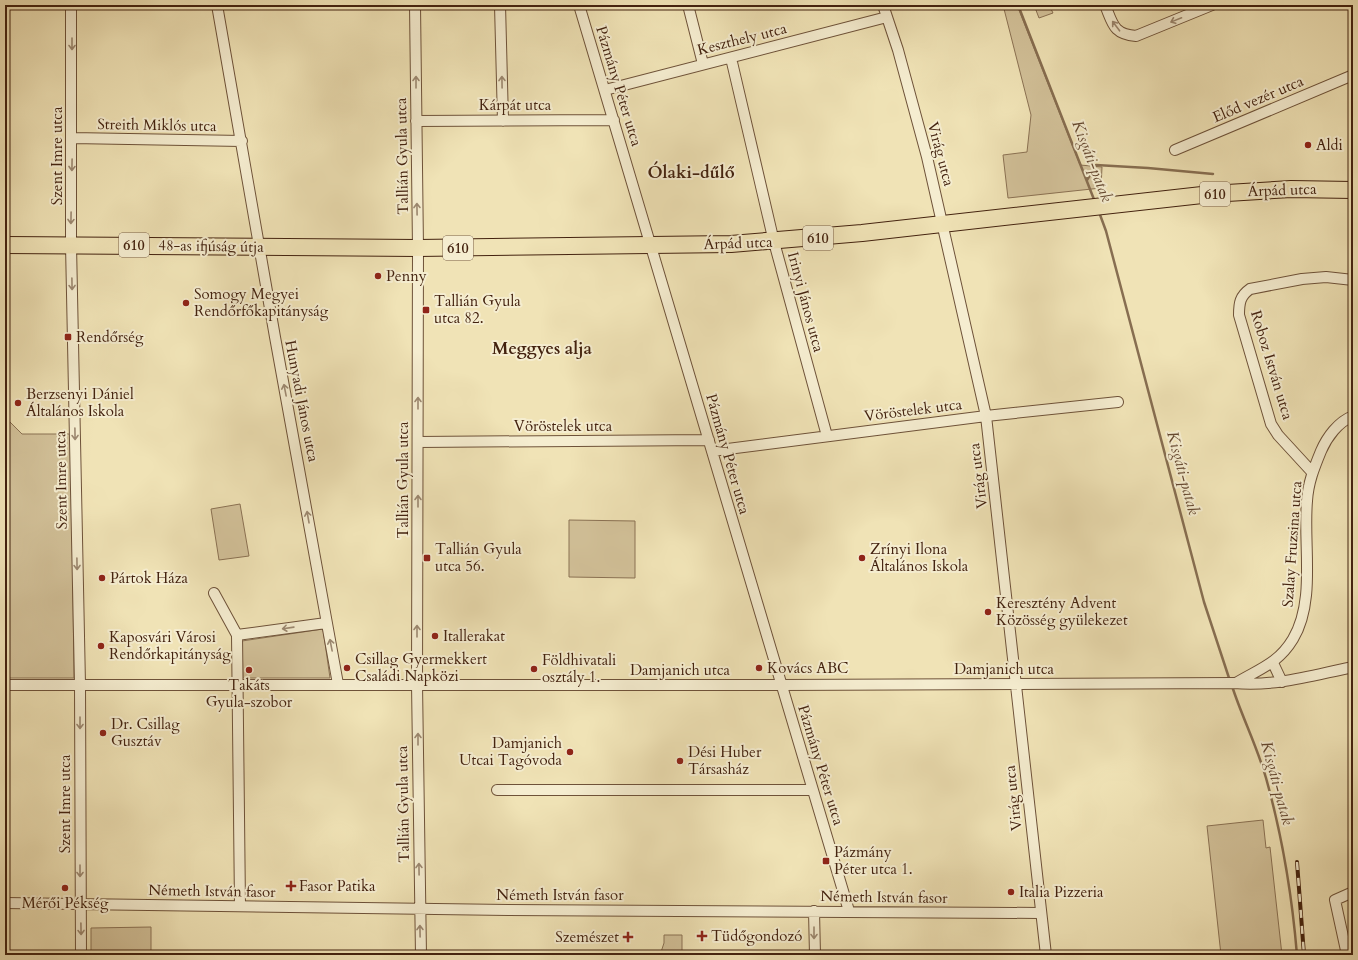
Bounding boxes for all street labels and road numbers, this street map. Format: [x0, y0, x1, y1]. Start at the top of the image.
street label: Keszthely utca [695, 18, 789, 60]
street label: Pázmány Péter utca [591, 23, 647, 149]
street label: Előd vezér utca [1209, 71, 1307, 127]
street label: Kárpát utca [479, 95, 552, 115]
street label: Tallián Gyula utca [391, 97, 413, 215]
street label: Szent Imre utca [47, 106, 67, 205]
street label: Streith Miklós utca [97, 114, 217, 136]
street label: Virág utca [923, 120, 959, 189]
street label: Árpád utca [1247, 179, 1317, 201]
road number: 610 [1200, 182, 1230, 206]
road number: 610 [803, 226, 833, 250]
street label: Árpád utca [703, 232, 773, 254]
road number: 610 [119, 233, 149, 257]
street label: 48-as ifjúság útja [158, 235, 264, 257]
road number: 610 [443, 236, 473, 260]
street label: Irinyi János utca [783, 250, 829, 355]
street label: Roboz István utca [1246, 308, 1298, 423]
street label: Hunyadi János utca [280, 338, 324, 464]
street label: Pázmány Péter utca [701, 391, 755, 517]
street label: Vöröstelek utca [863, 394, 963, 426]
street label: Vöröstelek utca [514, 416, 613, 436]
street label: Tallián Gyula utca [393, 421, 413, 539]
street label: Szent Imre utca [50, 430, 72, 530]
street label: Virág utca [964, 442, 992, 510]
street label: Szalay Fruzsina utca [1278, 480, 1306, 608]
street label: Damjanich utca [954, 659, 1055, 679]
street label: Damjanich utca [630, 660, 731, 680]
street label: Pázmány Péter utca [793, 702, 849, 828]
street label: Tallián Gyula utca [392, 745, 414, 863]
street label: Szent Imre utca [55, 754, 75, 853]
street label: Virág utca [1000, 764, 1026, 832]
street label: Németh István fasor [148, 880, 276, 902]
street label: Németh István fasor [496, 885, 624, 905]
street label: Németh István fasor [820, 886, 948, 908]

